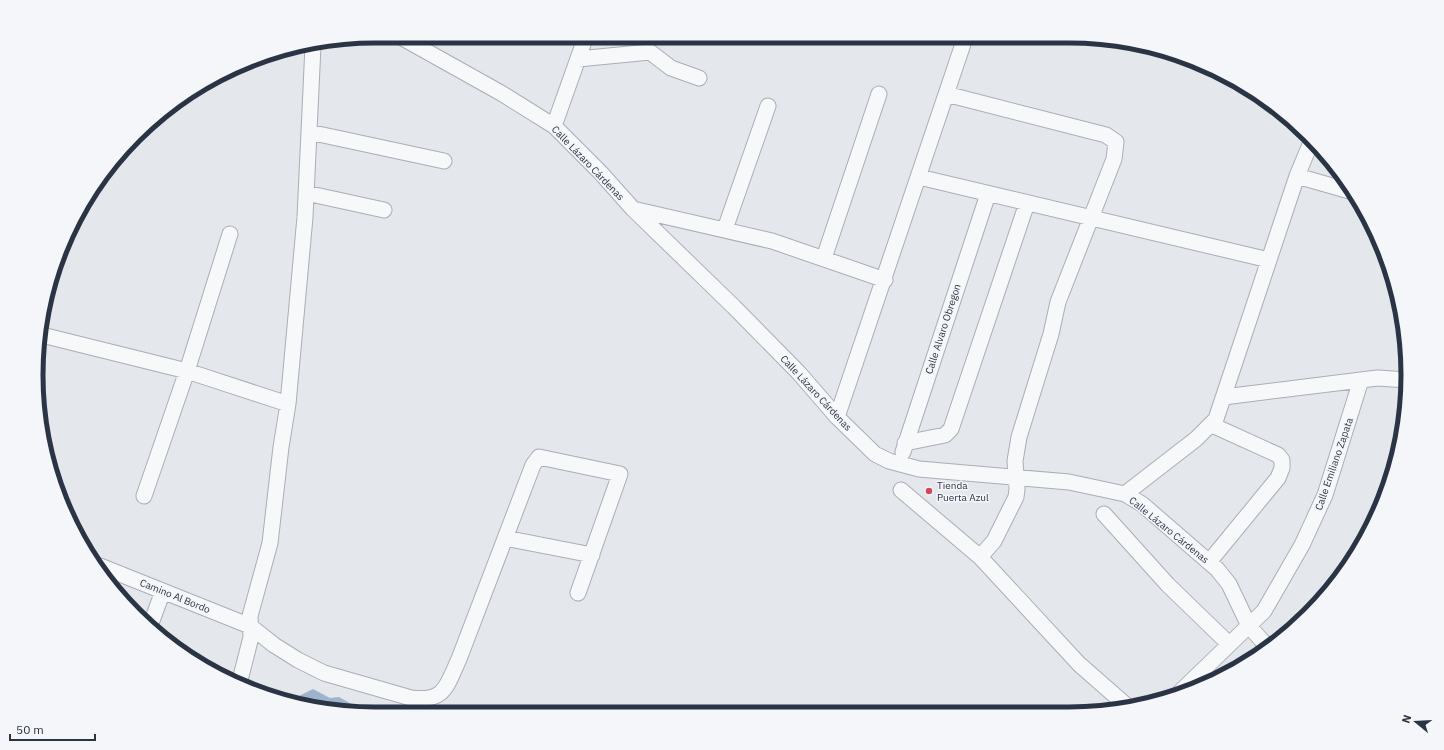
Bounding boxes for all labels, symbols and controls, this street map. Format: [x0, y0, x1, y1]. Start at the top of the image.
street label: Calle Lázaro Cárdenas [549, 123, 627, 203]
street label: Calle Alvaro Obregon [922, 282, 964, 376]
street label: Calle Lázaro Cárdenas [777, 352, 855, 434]
street label: Calle Emiliano Zapata [1312, 415, 1356, 512]
place label: Tienda Puerta Azul [937, 479, 989, 504]
marker: Tienda Puerta Azul [924, 486, 934, 496]
street label: Calle Lázaro Cárdenas [1126, 494, 1212, 566]
street label: Camino Al Bordo [138, 576, 213, 616]
north arrow [1396, 702, 1436, 742]
text: N [1399, 713, 1414, 725]
scale bar [10, 716, 95, 742]
text: 50 m [16, 722, 44, 737]

